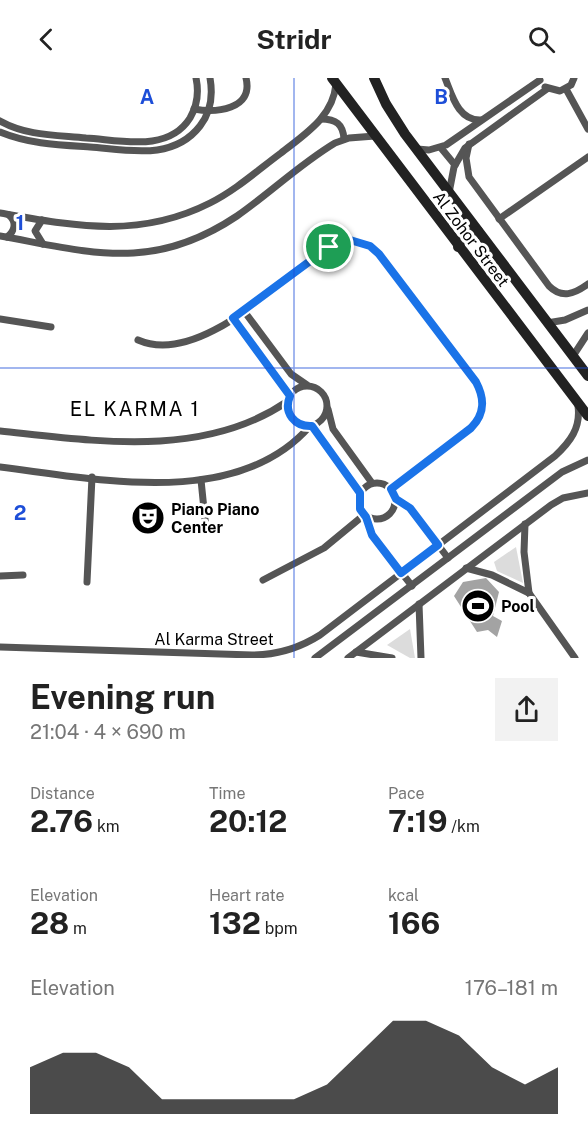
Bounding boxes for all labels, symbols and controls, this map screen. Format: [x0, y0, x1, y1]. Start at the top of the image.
icon: back [30, 23, 63, 56]
text: Stridr [256, 23, 332, 55]
icon: search [525, 23, 558, 56]
text: A [140, 85, 154, 109]
text: B [434, 85, 448, 109]
street label: Al Zohor Street [429, 188, 513, 290]
text: 1 [16, 211, 24, 235]
pin [303, 221, 354, 272]
icon: arrive [312, 230, 345, 263]
district label: EL KARMA 1 [70, 397, 200, 421]
theatre icon: Piano Piano Center [130, 500, 166, 536]
place label: Piano Piano Center [171, 500, 260, 537]
text: 2 [14, 501, 26, 525]
sports icon: Pool [460, 588, 496, 624]
place label: Pool [501, 597, 535, 616]
street label: Al Karma Street [154, 630, 274, 649]
text: Evening run [30, 678, 215, 716]
button: share [495, 678, 558, 741]
text: 21:04 · 4 × 690 m [30, 720, 186, 744]
text: Distance [30, 784, 95, 803]
text: Time [209, 784, 245, 803]
text: Pace [388, 784, 425, 803]
text: 2.76 [30, 803, 93, 839]
text: 20:12 [209, 803, 287, 839]
text: 7:19 [388, 803, 447, 839]
text: km [93, 817, 120, 836]
text: /km [447, 817, 480, 836]
text: Elevation [30, 886, 98, 905]
text: Heart rate [209, 886, 285, 905]
text: kcal [388, 886, 419, 905]
text: 28 [30, 905, 69, 941]
text: 132 [209, 905, 261, 941]
text: 166 [388, 905, 440, 941]
text: m [69, 919, 87, 938]
text: bpm [261, 919, 298, 938]
text: Elevation [30, 976, 115, 1000]
text: 176–181 m [465, 976, 558, 1000]

